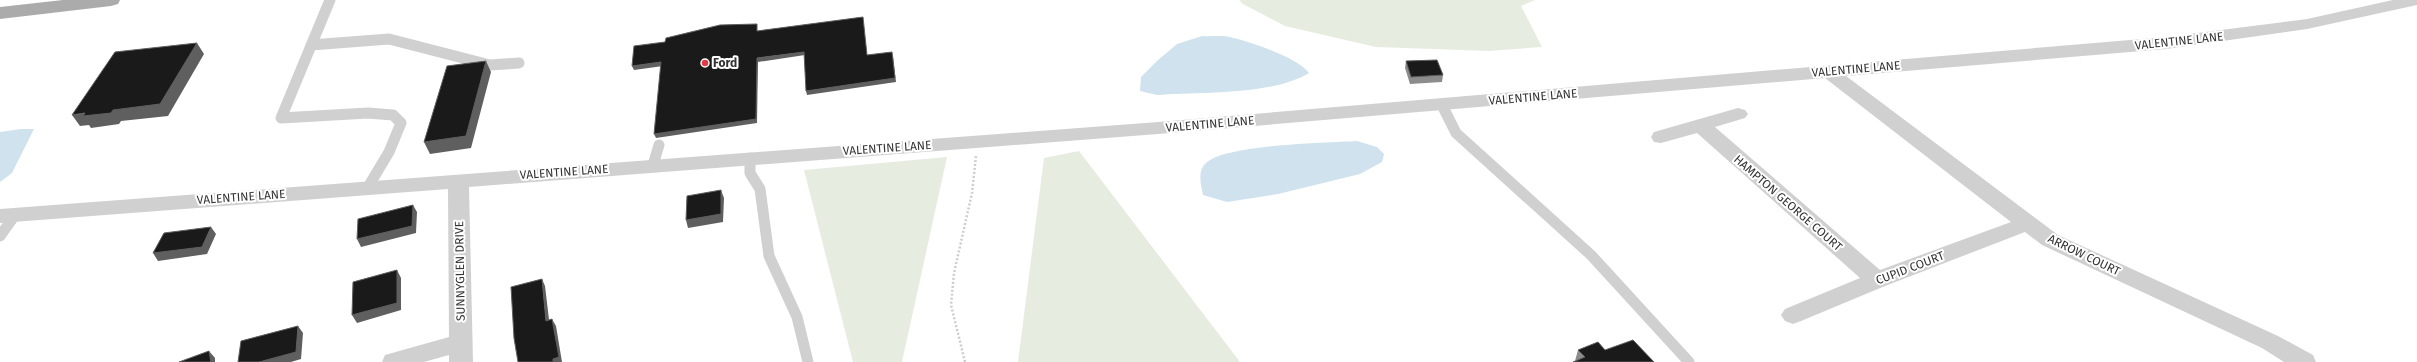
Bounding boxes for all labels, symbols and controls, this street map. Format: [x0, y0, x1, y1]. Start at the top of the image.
street label: VALENTINE LANE [2134, 29, 2224, 53]
place label: Ford [713, 56, 737, 70]
marker: Ford [700, 58, 710, 68]
street label: VALENTINE LANE [1811, 58, 1901, 80]
street label: VALENTINE LANE [1488, 86, 1578, 108]
street label: VALENTINE LANE [1165, 113, 1255, 135]
street label: VALENTINE LANE [842, 138, 932, 158]
street label: HAMPTON GEORGE COURT [1731, 152, 1846, 254]
street label: VALENTINE LANE [519, 162, 609, 182]
street label: VALENTINE LANE [196, 187, 286, 207]
street label: SUNNYGLEN DRIVE [452, 221, 468, 321]
street label: ARROW COURT [2046, 231, 2123, 279]
street label: CUPID COURT [1874, 248, 1947, 287]

